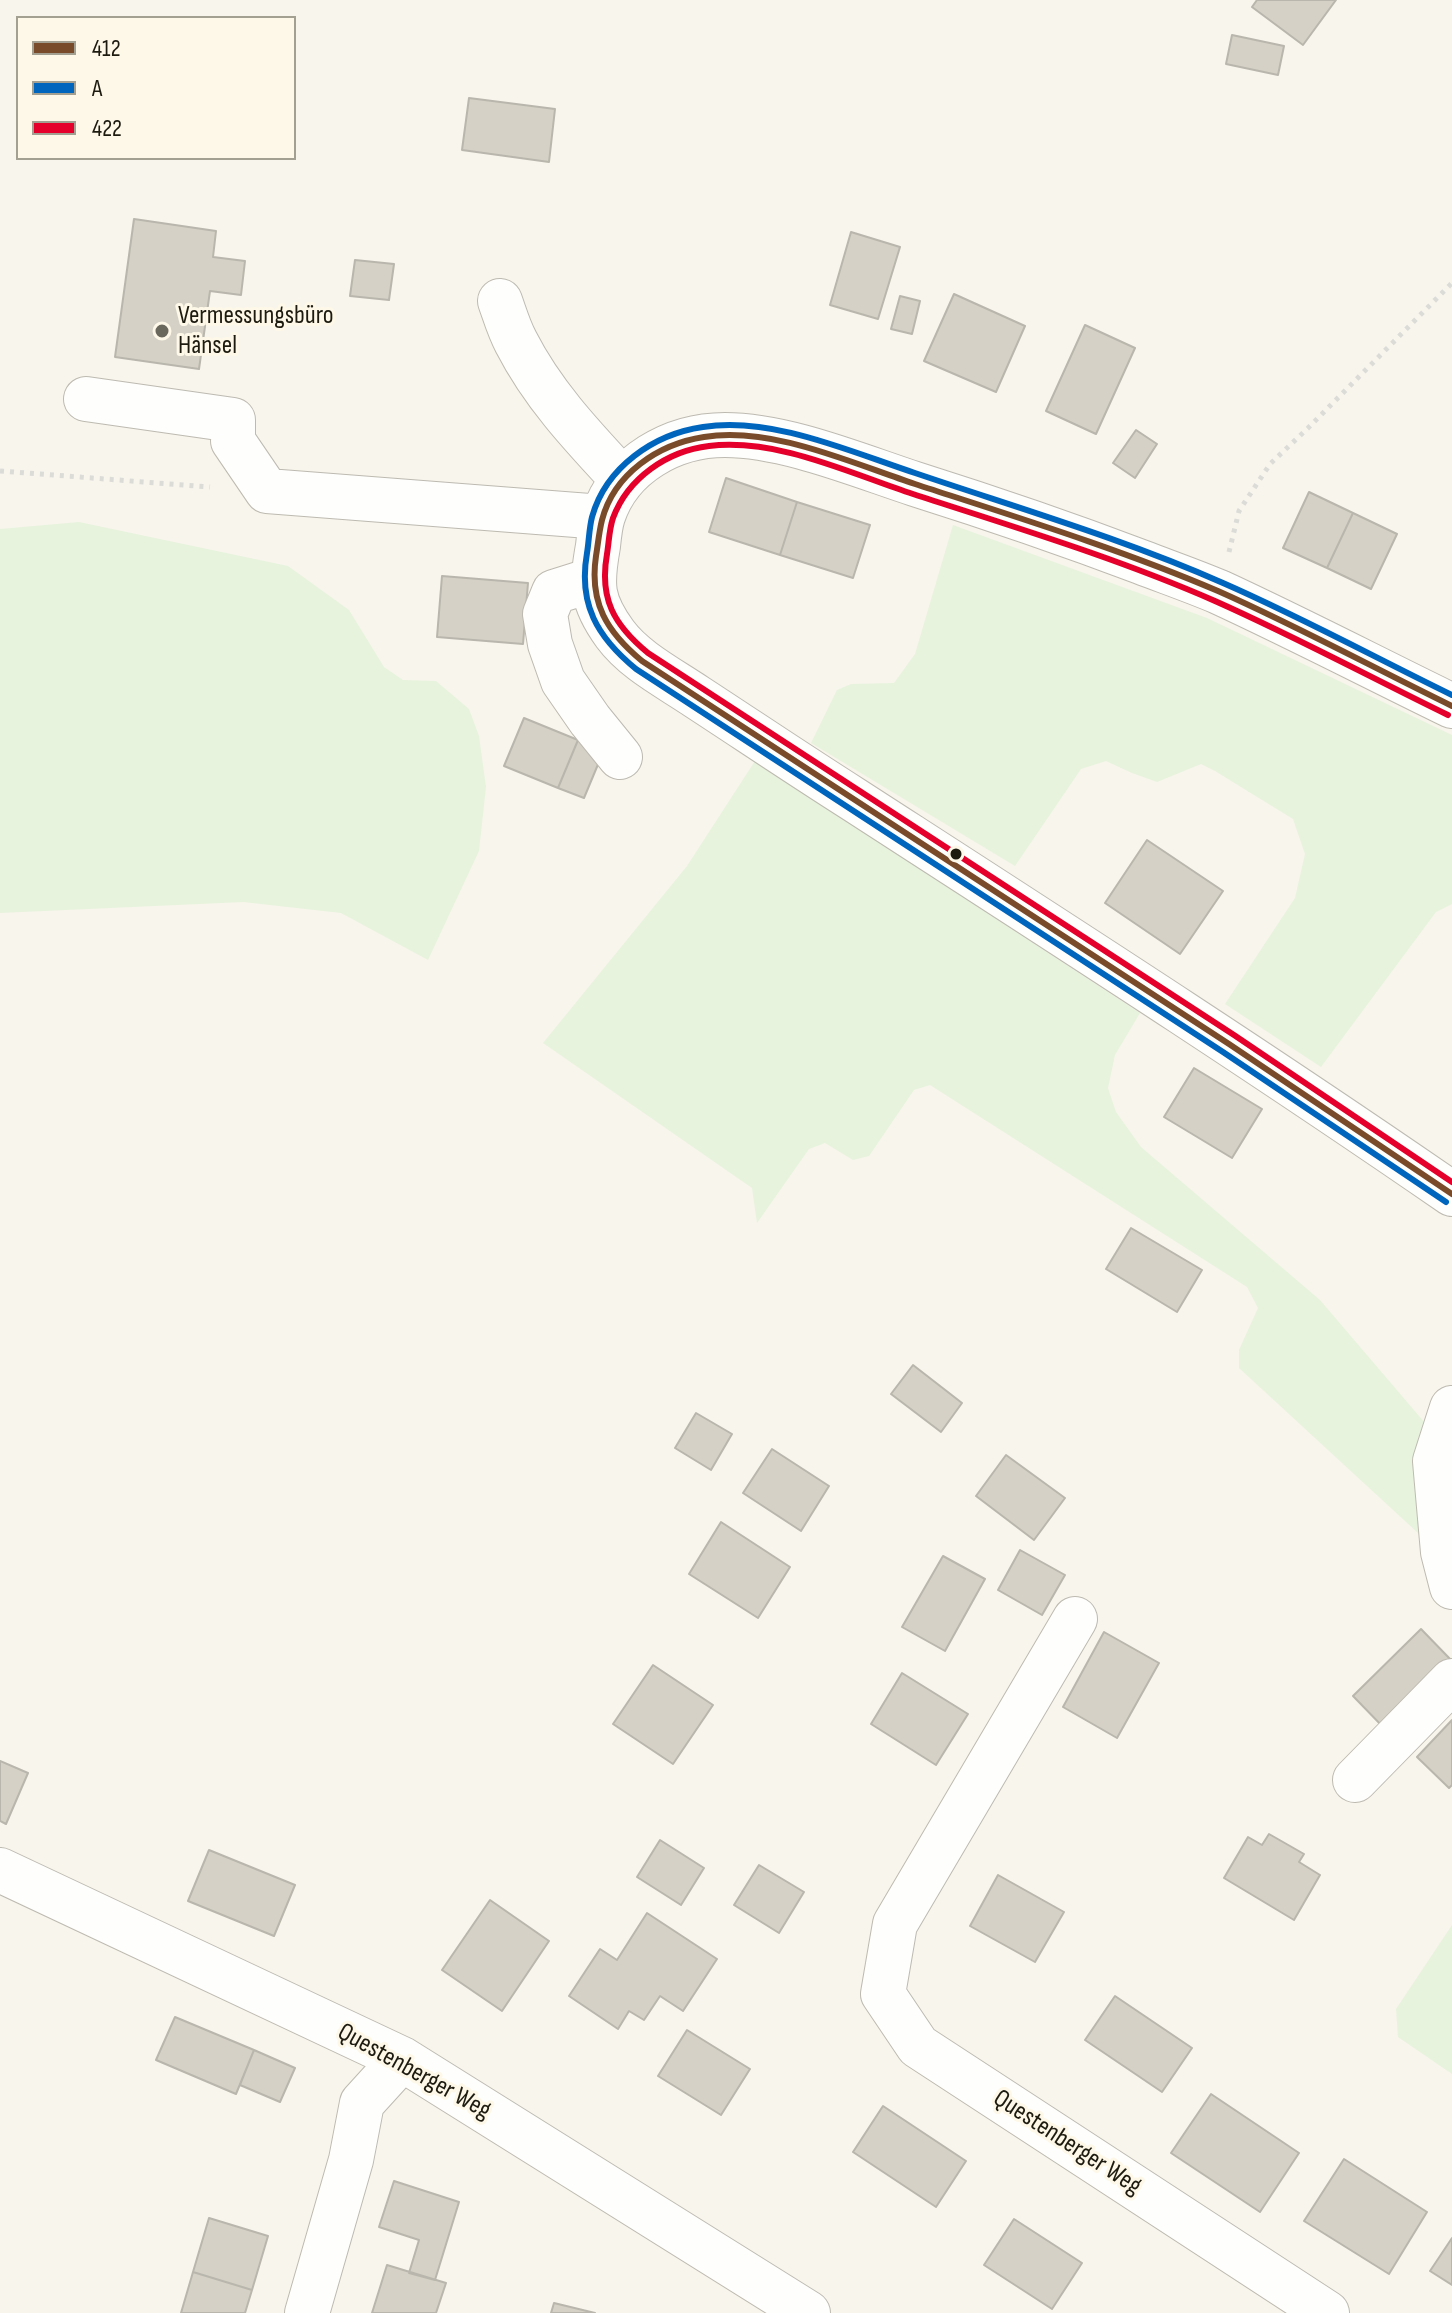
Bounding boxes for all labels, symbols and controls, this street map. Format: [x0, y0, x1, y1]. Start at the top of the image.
legend [16, 16, 296, 160]
text: 412 [92, 34, 121, 63]
text: A [92, 74, 102, 103]
text: 422 [92, 114, 122, 143]
place label: Vermessungsbüro Hänsel [178, 300, 334, 362]
marker: Vermessungsbüro Hänsel [153, 322, 171, 340]
unlabelled marker [948, 846, 964, 862]
street label: Questenberger Weg [332, 2017, 496, 2127]
street label: Questenberger Weg [987, 2084, 1147, 2202]

